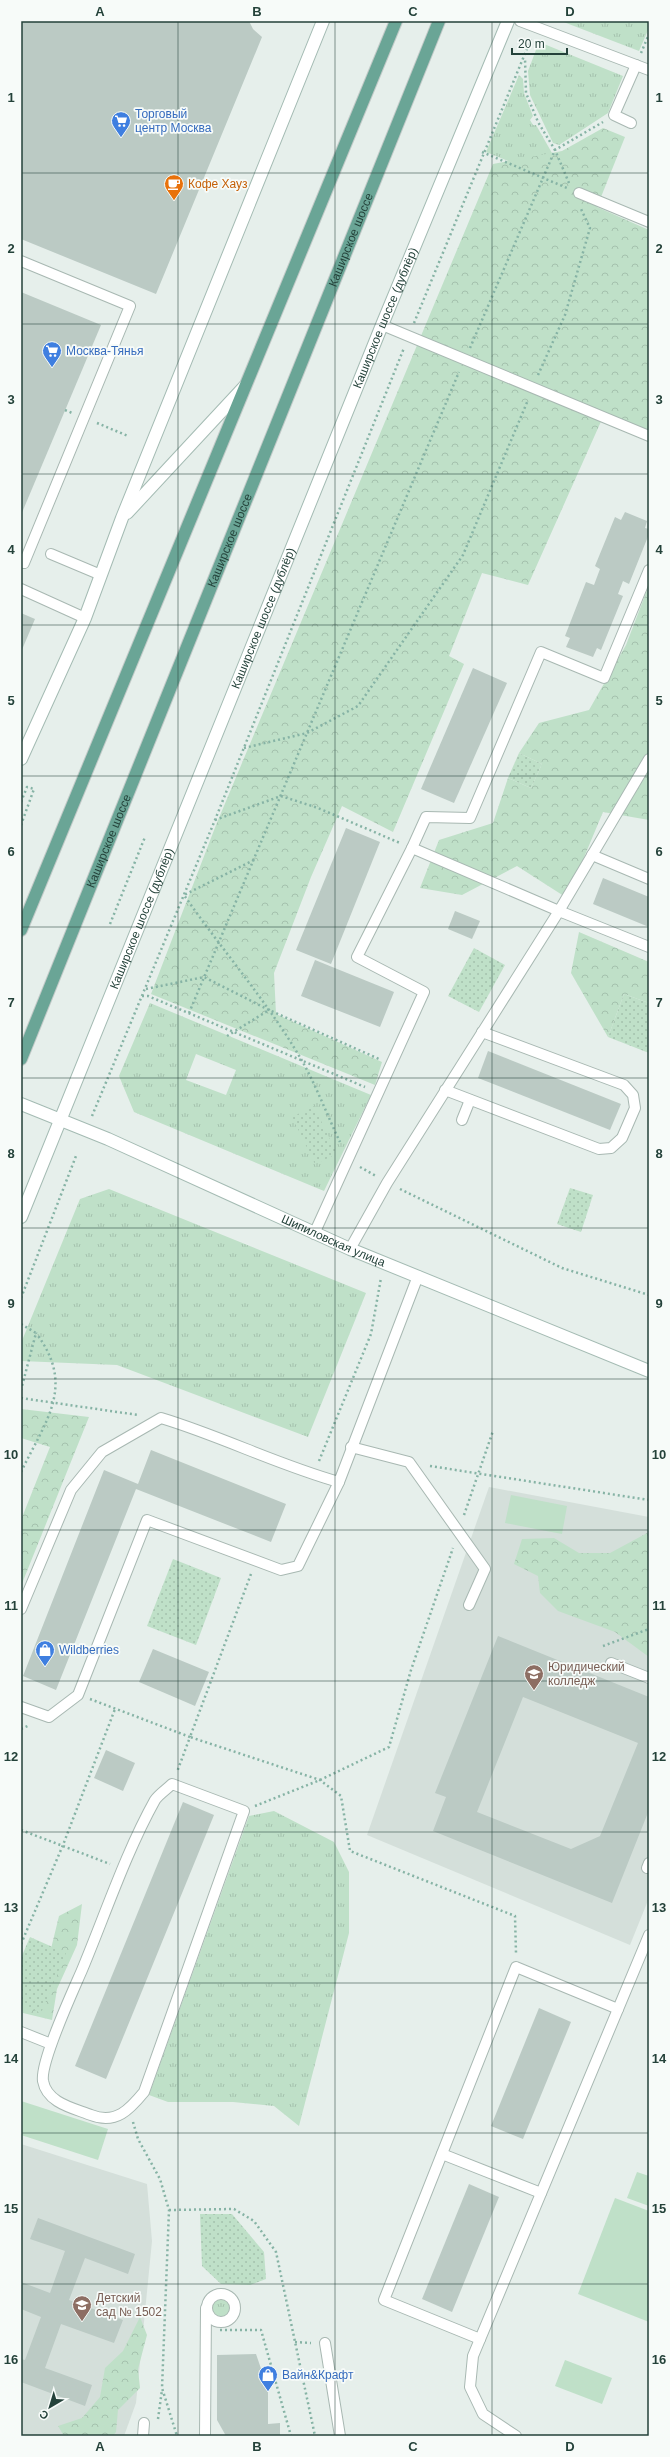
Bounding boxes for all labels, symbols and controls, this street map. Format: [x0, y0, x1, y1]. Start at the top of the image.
text: A [95, 4, 105, 19]
text: B [252, 4, 262, 19]
text: C [408, 4, 418, 19]
text: D [565, 4, 575, 19]
scale bar [512, 30, 567, 56]
text: 20 m [518, 37, 545, 51]
text: 1 [7, 90, 15, 105]
text: 1 [655, 90, 663, 105]
place label: Торговый центр Москва [135, 107, 212, 135]
supermarket icon: Торговый центр Москва [110, 110, 132, 138]
cafe icon: Кофе Хауз [163, 173, 185, 201]
place label: Кофе Хауз [188, 177, 248, 191]
street label: Каширское шоссе [326, 191, 376, 289]
text: 2 [7, 241, 15, 256]
text: 2 [655, 241, 663, 256]
street label: Каширское шоссе (дублёр) [350, 245, 420, 390]
supermarket icon: Москва-Тянья [41, 340, 63, 368]
place label: Москва-Тянья [66, 344, 144, 358]
text: 3 [7, 392, 15, 407]
text: 3 [655, 392, 663, 407]
street label: Каширское шоссе [205, 491, 255, 589]
text: 4 [7, 542, 15, 557]
text: 4 [655, 542, 663, 557]
street label: Каширское шоссе (дублёр) [229, 546, 298, 691]
text: 5 [7, 693, 15, 708]
text: 5 [655, 693, 663, 708]
street label: Каширское шоссе [84, 792, 134, 890]
text: 6 [7, 844, 15, 859]
text: 6 [655, 844, 663, 859]
street label: Каширское шоссе (дублёр) [107, 846, 177, 991]
text: 7 [7, 995, 15, 1010]
text: 7 [655, 995, 663, 1010]
text: 8 [7, 1146, 15, 1161]
text: 8 [655, 1146, 663, 1161]
street label: Шипиловская улица [279, 1212, 388, 1270]
text: 9 [7, 1296, 15, 1311]
text: 9 [655, 1296, 663, 1311]
text: 10 [4, 1447, 18, 1462]
text: 10 [652, 1447, 666, 1462]
text: 11 [4, 1598, 18, 1613]
text: 11 [652, 1598, 666, 1613]
shop icon: Wildberries [34, 1639, 56, 1667]
place label: Wildberries [59, 1643, 119, 1657]
place label: Юридический колледж [548, 1660, 625, 1688]
school or university icon: Юридический колледж [523, 1663, 545, 1691]
text: 12 [4, 1749, 18, 1764]
text: 12 [652, 1749, 666, 1764]
text: 13 [4, 1900, 18, 1915]
text: 13 [652, 1900, 666, 1915]
text: 14 [4, 2051, 19, 2066]
text: 14 [652, 2051, 667, 2066]
text: 15 [4, 2201, 18, 2216]
text: 15 [652, 2201, 666, 2216]
place label: Детский сад № 1502 [96, 2291, 162, 2319]
school or university icon: Детский сад № 1502 [71, 2294, 93, 2322]
text: 16 [4, 2352, 18, 2367]
text: 16 [652, 2352, 666, 2367]
shop icon: Вайн&Крафт [257, 2364, 279, 2392]
place label: Вайн&Крафт [282, 2368, 354, 2382]
north arrow [30, 2387, 70, 2427]
text: С [37, 2408, 51, 2422]
text: A [95, 2439, 105, 2454]
text: B [252, 2439, 262, 2454]
text: C [408, 2439, 418, 2454]
text: D [565, 2439, 575, 2454]

